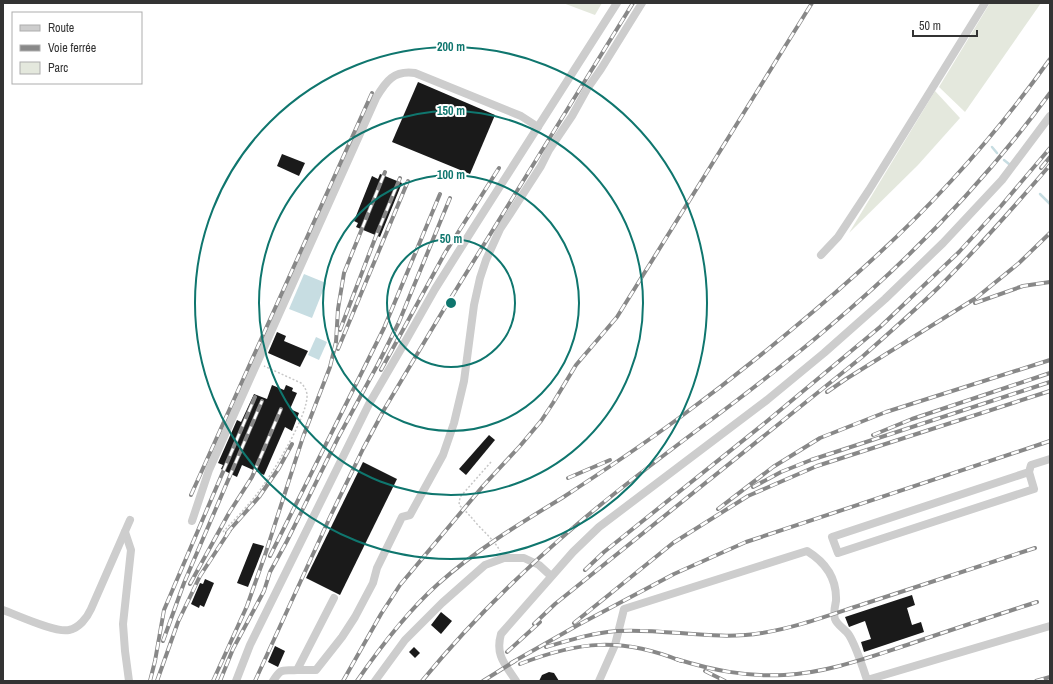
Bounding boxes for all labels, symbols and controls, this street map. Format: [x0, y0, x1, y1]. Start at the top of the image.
legend [12, 12, 142, 84]
scale bar [913, 12, 977, 38]
text: 50 m [919, 18, 941, 34]
text: Route [48, 20, 74, 36]
text: 200 m [437, 39, 465, 55]
text: Voie ferrée [48, 40, 96, 56]
text: Parc [48, 60, 68, 76]
text: 150 m [437, 103, 465, 119]
text: 100 m [437, 167, 465, 183]
text: 50 m [440, 231, 462, 247]
centre of rings [444, 296, 458, 310]

